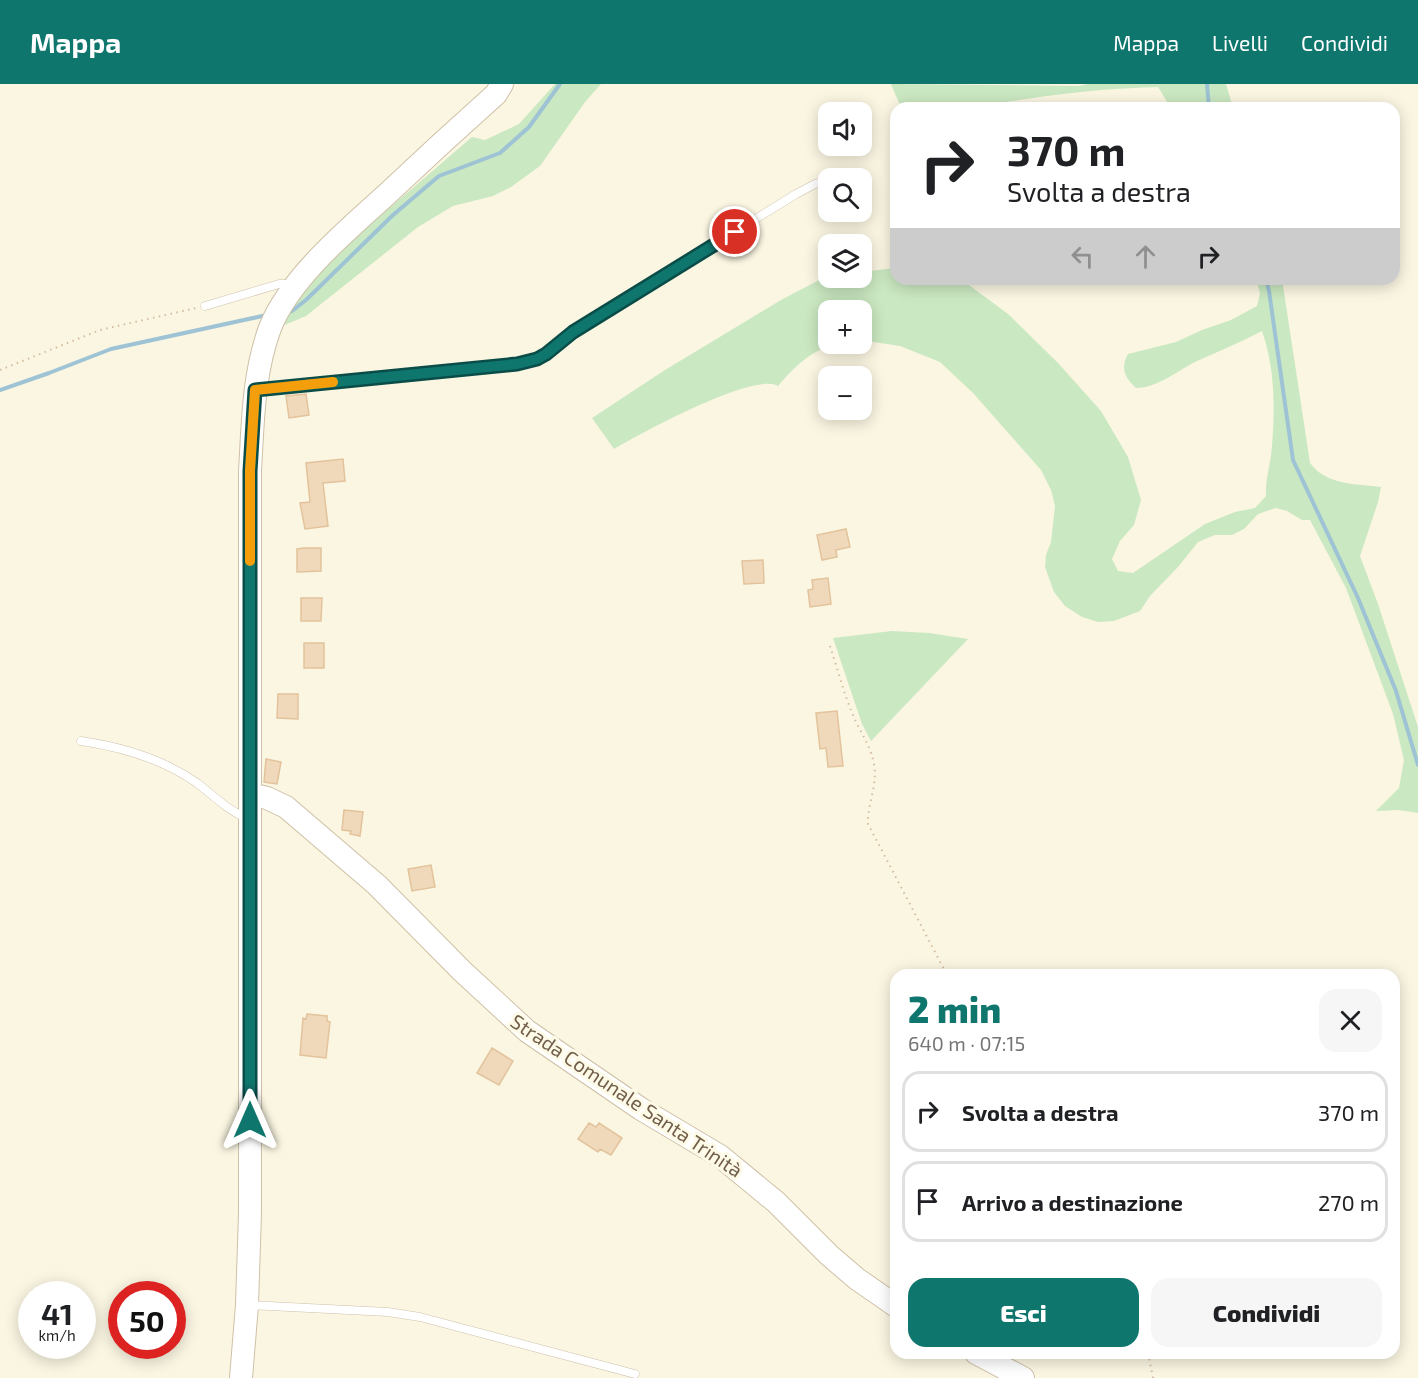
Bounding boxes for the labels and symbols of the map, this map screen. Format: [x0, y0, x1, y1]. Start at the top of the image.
pin [709, 206, 760, 257]
street label: Strada Comunale Santa Trinità [507, 1008, 747, 1182]
position arrow [218, 1088, 282, 1152]
speed limit sign: 50 [108, 1281, 186, 1359]

